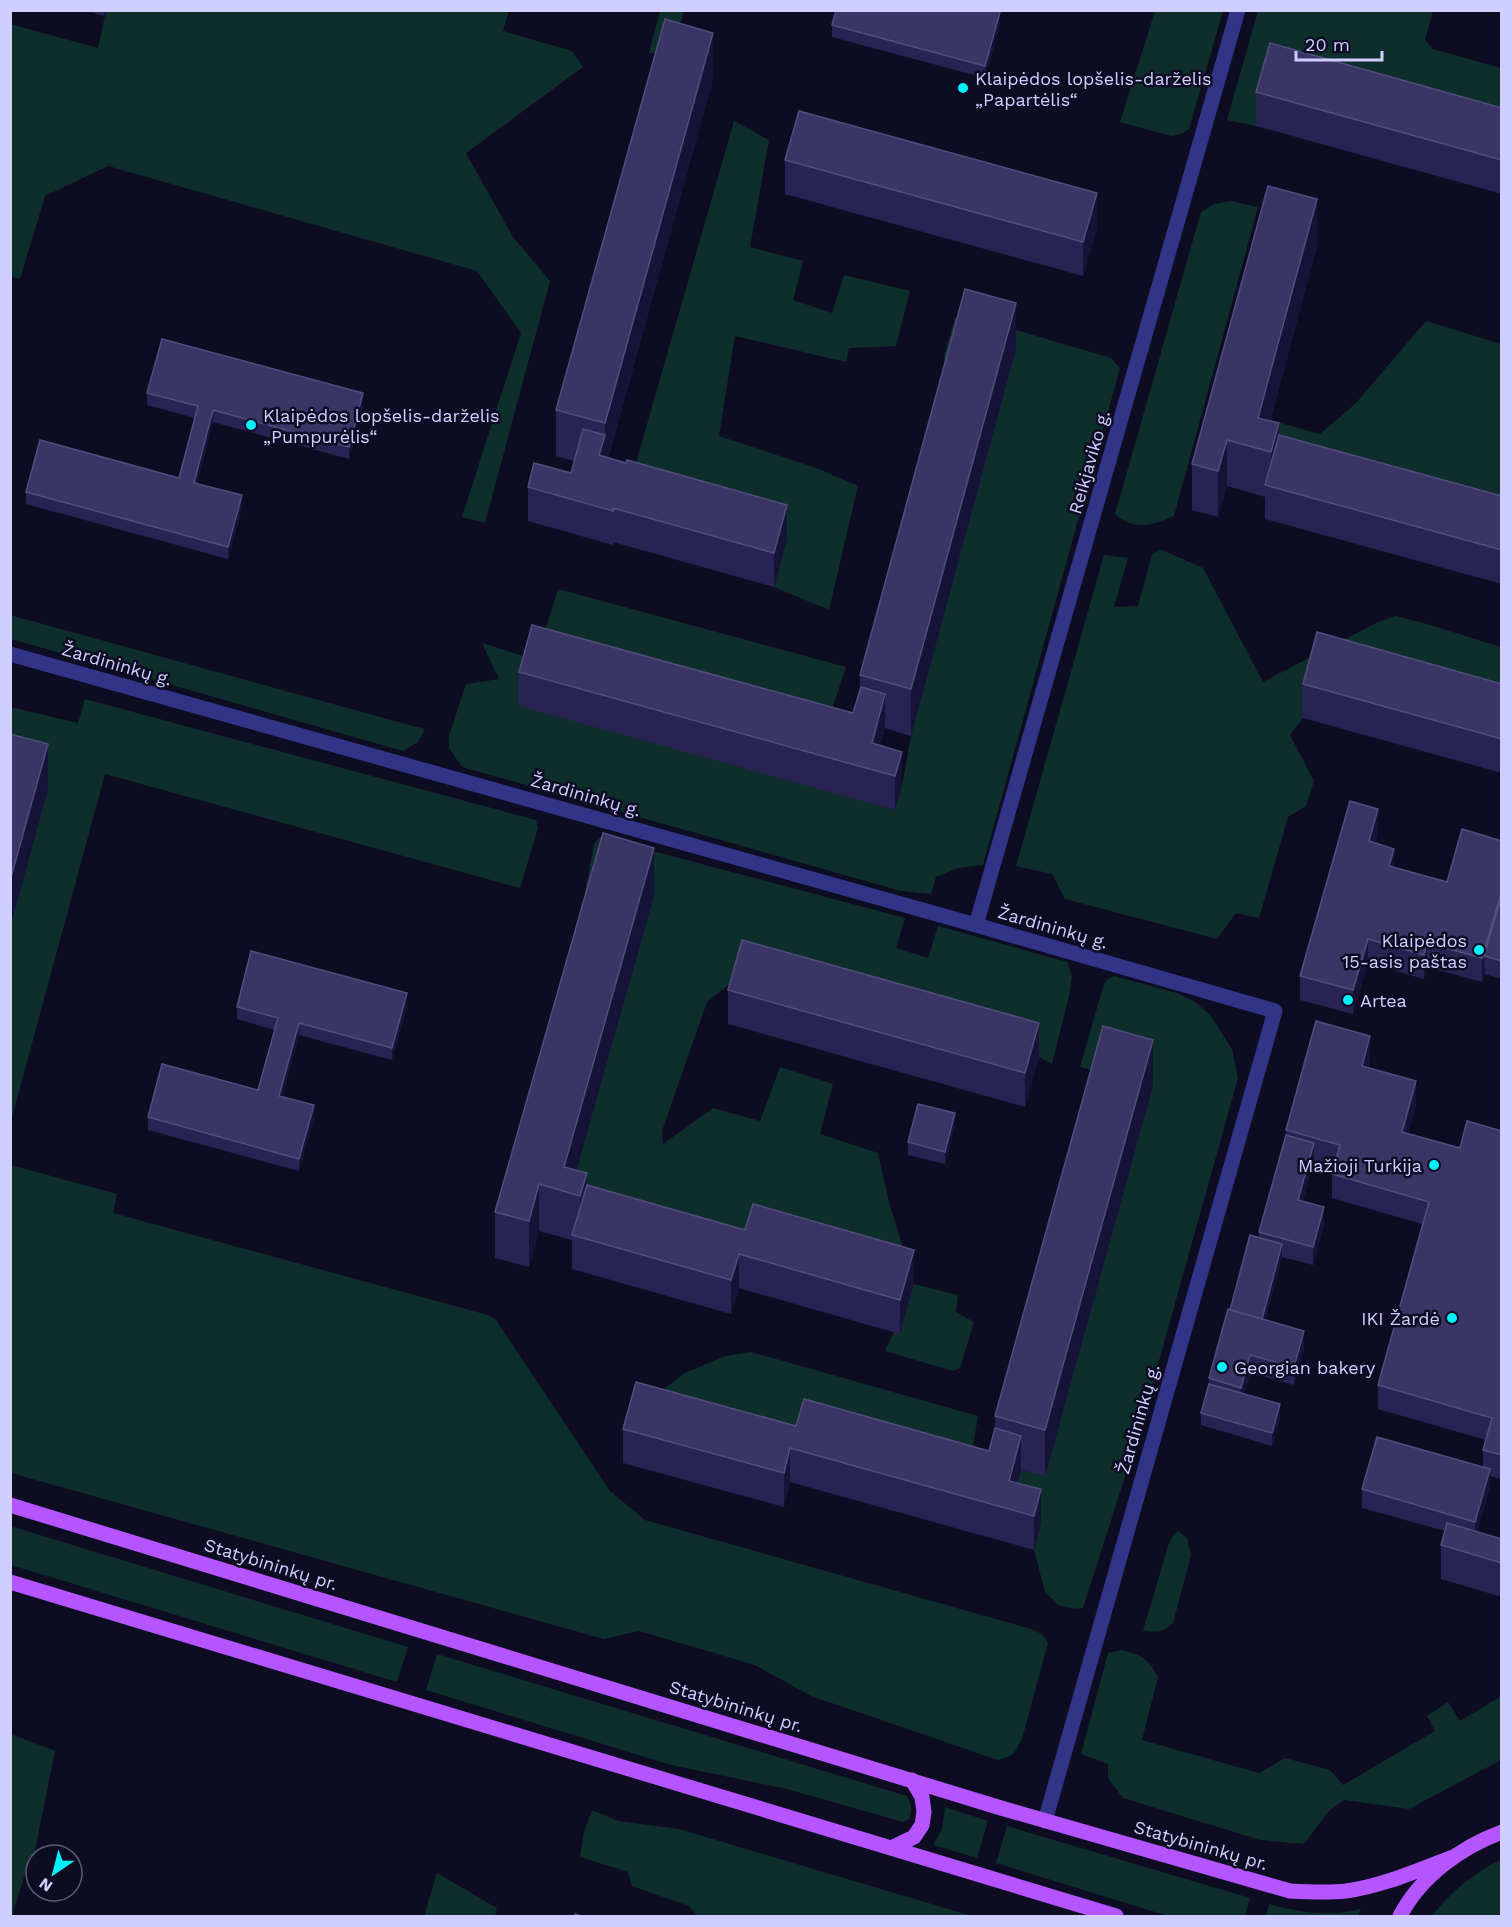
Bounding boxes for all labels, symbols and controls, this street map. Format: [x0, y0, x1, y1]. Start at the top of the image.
scale bar [1296, 24, 1382, 62]
text: 20 m [1305, 34, 1350, 55]
place label: Klaipėdos lopšelis-darželis „Papartėlis“ [975, 68, 1212, 110]
marker: Klaipėdos lopšelis-darželis „Papartėlis“ [956, 81, 970, 95]
place label: Klaipėdos lopšelis-darželis „Pumpurėlis“ [263, 405, 500, 447]
street label: Reikjaviko g. [1064, 408, 1114, 516]
marker: Klaipėdos lopšelis-darželis „Pumpurėlis“ [244, 418, 258, 432]
street label: Žardininkų g. [60, 638, 174, 690]
street label: Žardininkų g. [529, 769, 643, 821]
street label: Žardininkų g. [996, 901, 1110, 953]
place label: Klaipėdos 15-asis paštas [1342, 930, 1467, 972]
marker: Klaipėdos 15-asis paštas [1472, 943, 1486, 957]
place label: Artea [1360, 990, 1407, 1011]
marker: Artea [1341, 993, 1355, 1007]
place label: Mažioji Turkija [1298, 1155, 1422, 1176]
marker: Mažioji Turkija [1427, 1158, 1441, 1172]
place label: IKI Žardė [1361, 1308, 1440, 1329]
marker: IKI Žardė [1445, 1311, 1459, 1325]
place label: Georgian bakery [1234, 1357, 1376, 1378]
marker: Georgian bakery [1215, 1360, 1229, 1374]
street label: Žardininkų g. [1112, 1362, 1164, 1476]
street label: Statybininkų pr. [202, 1534, 340, 1594]
street label: Statybininkų pr. [667, 1676, 805, 1736]
street label: Statybininkų pr. [1132, 1816, 1270, 1874]
north arrow [24, 1843, 84, 1903]
text: N [35, 1874, 56, 1896]

